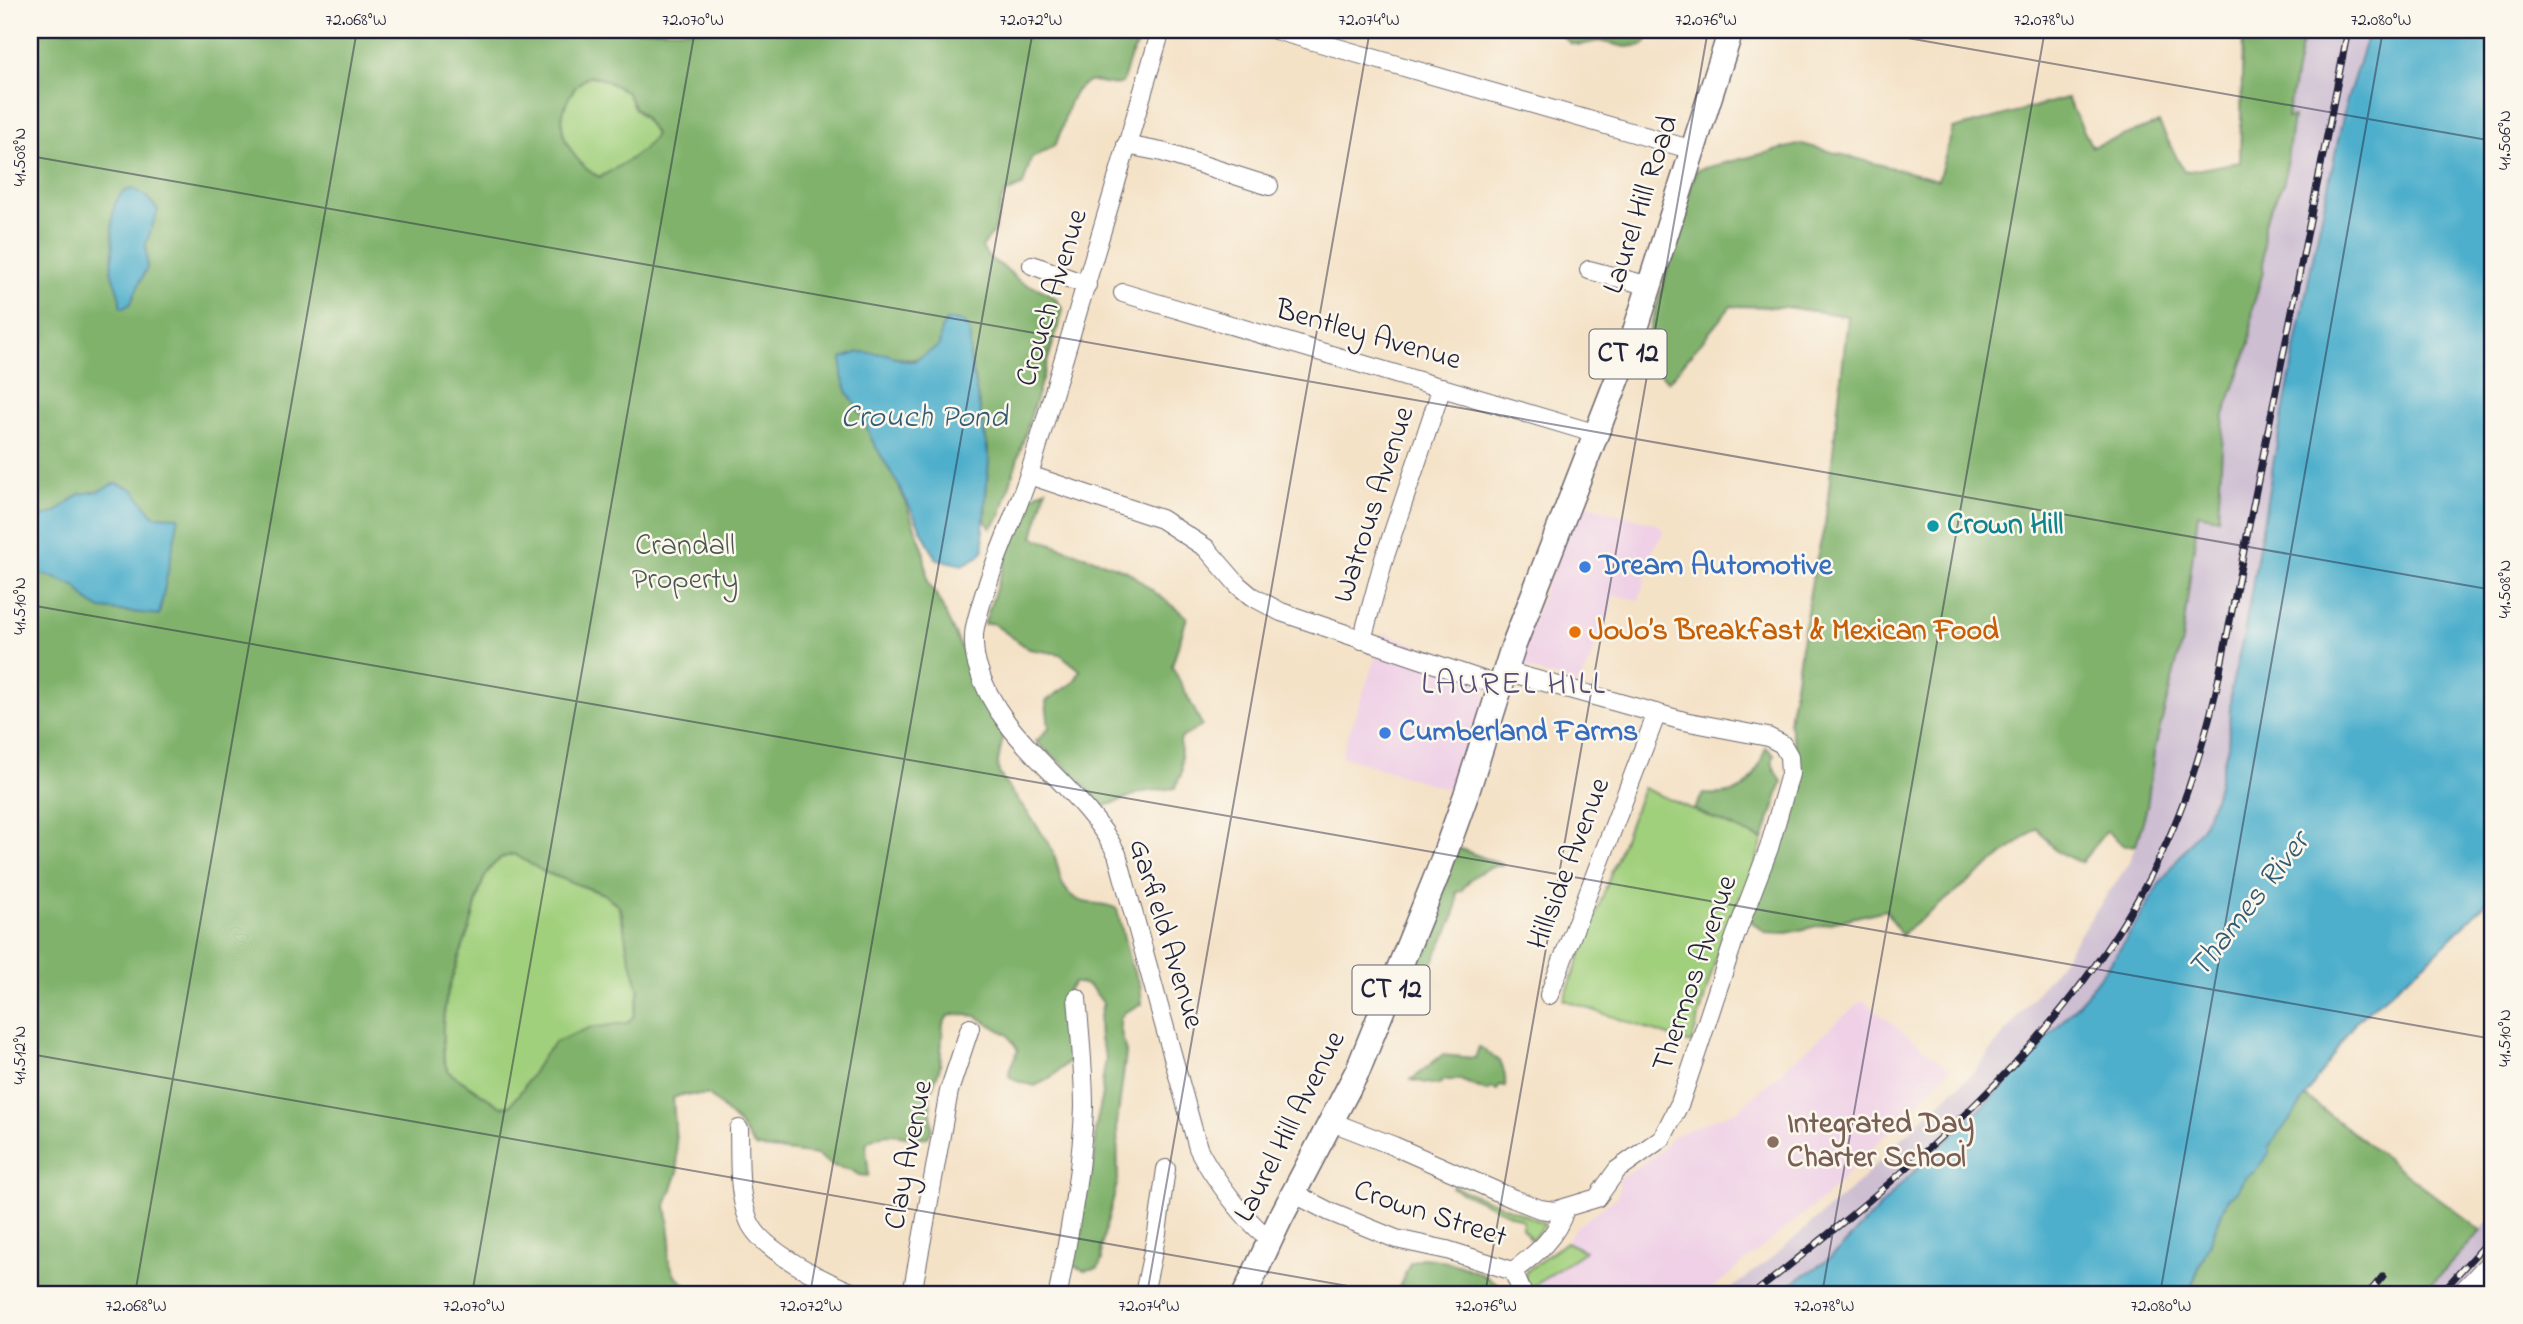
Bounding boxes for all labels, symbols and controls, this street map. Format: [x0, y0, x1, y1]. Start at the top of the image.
text: 72.068°W [325, 8, 387, 34]
text: 72.070°W [662, 8, 724, 34]
text: 72.072°W [1000, 8, 1063, 34]
text: 72.074°W [1338, 8, 1400, 34]
text: 72.076°W [1675, 8, 1737, 34]
text: 72.078°W [2014, 8, 2074, 34]
text: 72.080°W [2350, 8, 2412, 34]
street label: Laurel Hill Road [1592, 110, 1692, 300]
text: 41.506°N [2493, 110, 2519, 170]
text: 41.508°N [8, 128, 34, 186]
street label: Crouch Avenue [1005, 203, 1101, 392]
street label: Bentley Avenue [1269, 288, 1466, 384]
road number: CT 12 [1590, 330, 1666, 378]
water label: Crouch Pond [841, 395, 1008, 442]
street label: Watrous Avenue [1323, 401, 1428, 609]
place label: Crown Hill [1947, 504, 2063, 548]
marker: Crown Hill [1925, 518, 1941, 534]
park label: Crandall Property [632, 525, 738, 603]
place label: Dream Automotive [1597, 545, 1834, 589]
marker: Dream Automotive [1577, 559, 1593, 575]
text: 41.508°N [2493, 560, 2519, 618]
text: 41.510°N [8, 577, 34, 635]
place label: JoJo’s Breakfast & Mexican Food [1589, 610, 1999, 654]
marker: JoJo’s Breakfast & Mexican Food [1567, 624, 1583, 640]
district label: LAUREL HILL [1421, 661, 1607, 709]
place label: Cumberland Farms [1399, 711, 1638, 755]
marker: Cumberland Farms [1377, 725, 1393, 741]
street label: Hillside Avenue [1517, 771, 1623, 956]
water label: Thames River [2178, 819, 2325, 990]
street label: Garfield Avenue [1115, 834, 1215, 1035]
street label: Thermos Avenue [1642, 869, 1750, 1078]
road number: CT 12 [1352, 965, 1430, 1014]
text: 41.510°N [2493, 1009, 2519, 1067]
street label: Laurel Hill Avenue [1224, 1023, 1358, 1230]
text: 41.512°N [8, 1026, 34, 1084]
street label: Clay Avenue [874, 1076, 946, 1234]
place label: Integrated Day Charter School [1787, 1103, 1974, 1181]
marker: Integrated Day Charter School [1765, 1134, 1781, 1150]
street label: Crown Street [1348, 1170, 1512, 1260]
text: 72.068°W [105, 1294, 167, 1320]
text: 72.070°W [443, 1294, 505, 1320]
text: 72.072°W [780, 1294, 843, 1320]
text: 72.074°W [1118, 1294, 1180, 1320]
text: 72.076°W [1455, 1294, 1517, 1320]
text: 72.078°W [1794, 1294, 1854, 1320]
text: 72.080°W [2130, 1294, 2192, 1320]

